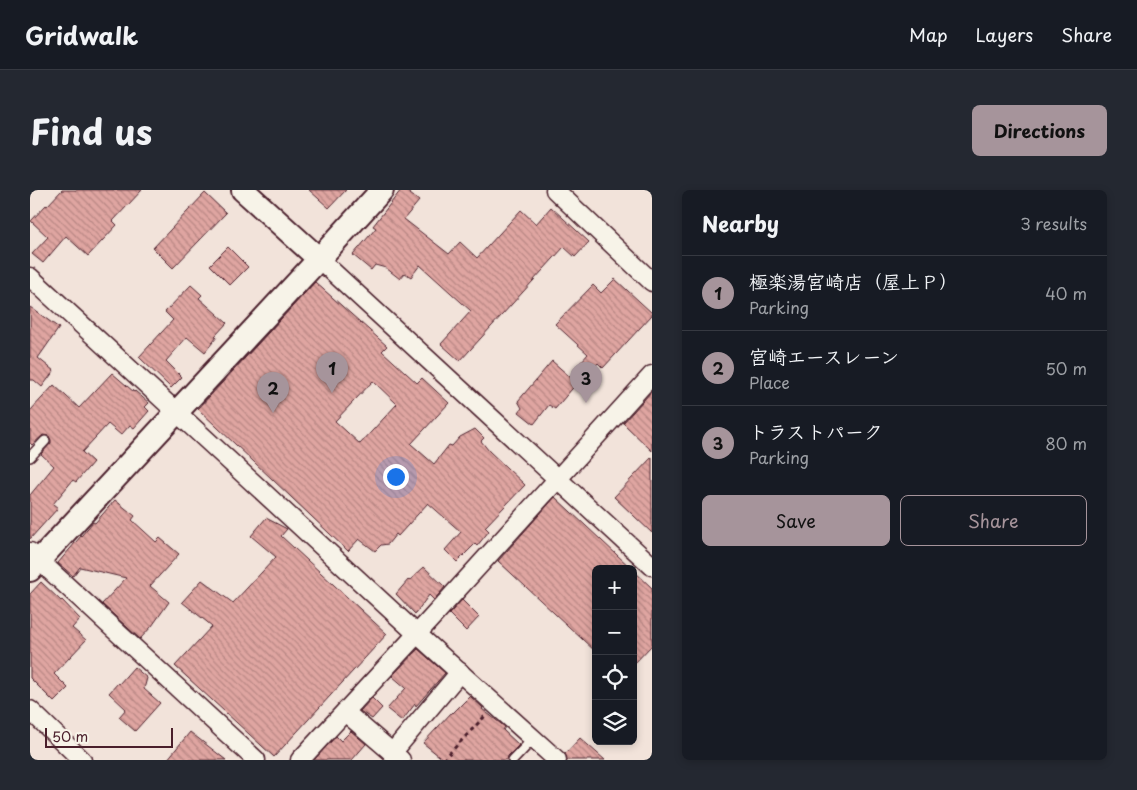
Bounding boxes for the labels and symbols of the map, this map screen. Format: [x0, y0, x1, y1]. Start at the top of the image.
pin: 1 [316, 352, 348, 393]
pin: 3 [570, 362, 602, 403]
pin: 2 [257, 372, 289, 413]
your location [383, 464, 409, 490]
scale bar [45, 725, 172, 748]

